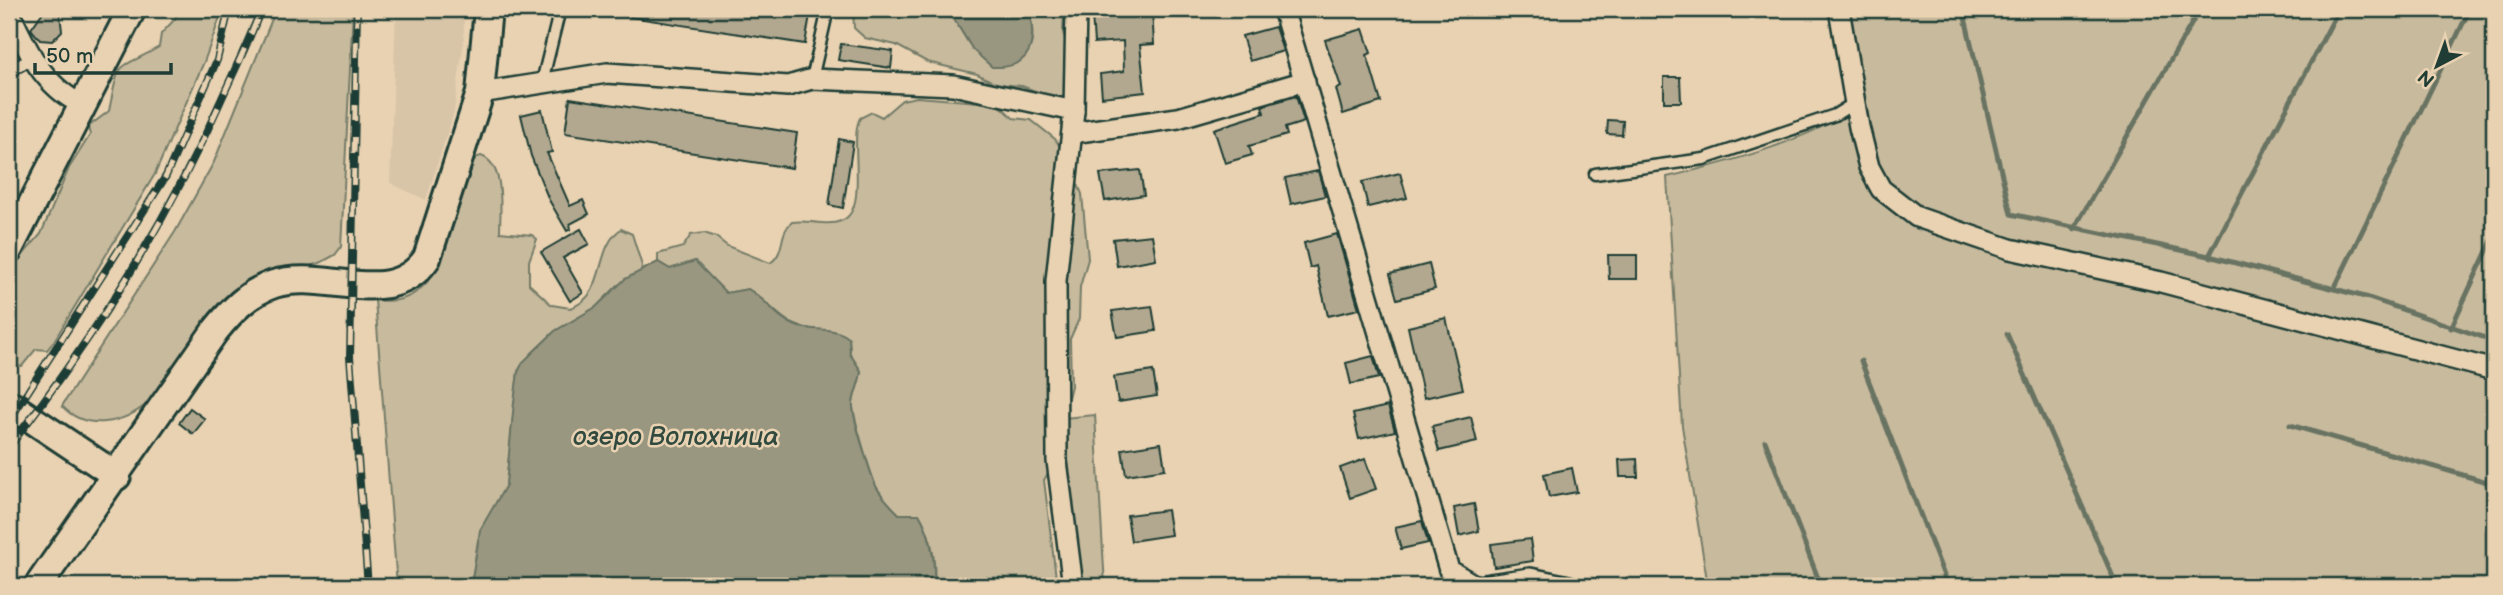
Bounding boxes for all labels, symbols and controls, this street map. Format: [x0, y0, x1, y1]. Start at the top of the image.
scale bar [35, 32, 172, 76]
north arrow [2402, 32, 2472, 102]
text: 50 m [46, 44, 93, 69]
text: N [2414, 64, 2440, 91]
water label: озеро Волохница [573, 422, 779, 453]

